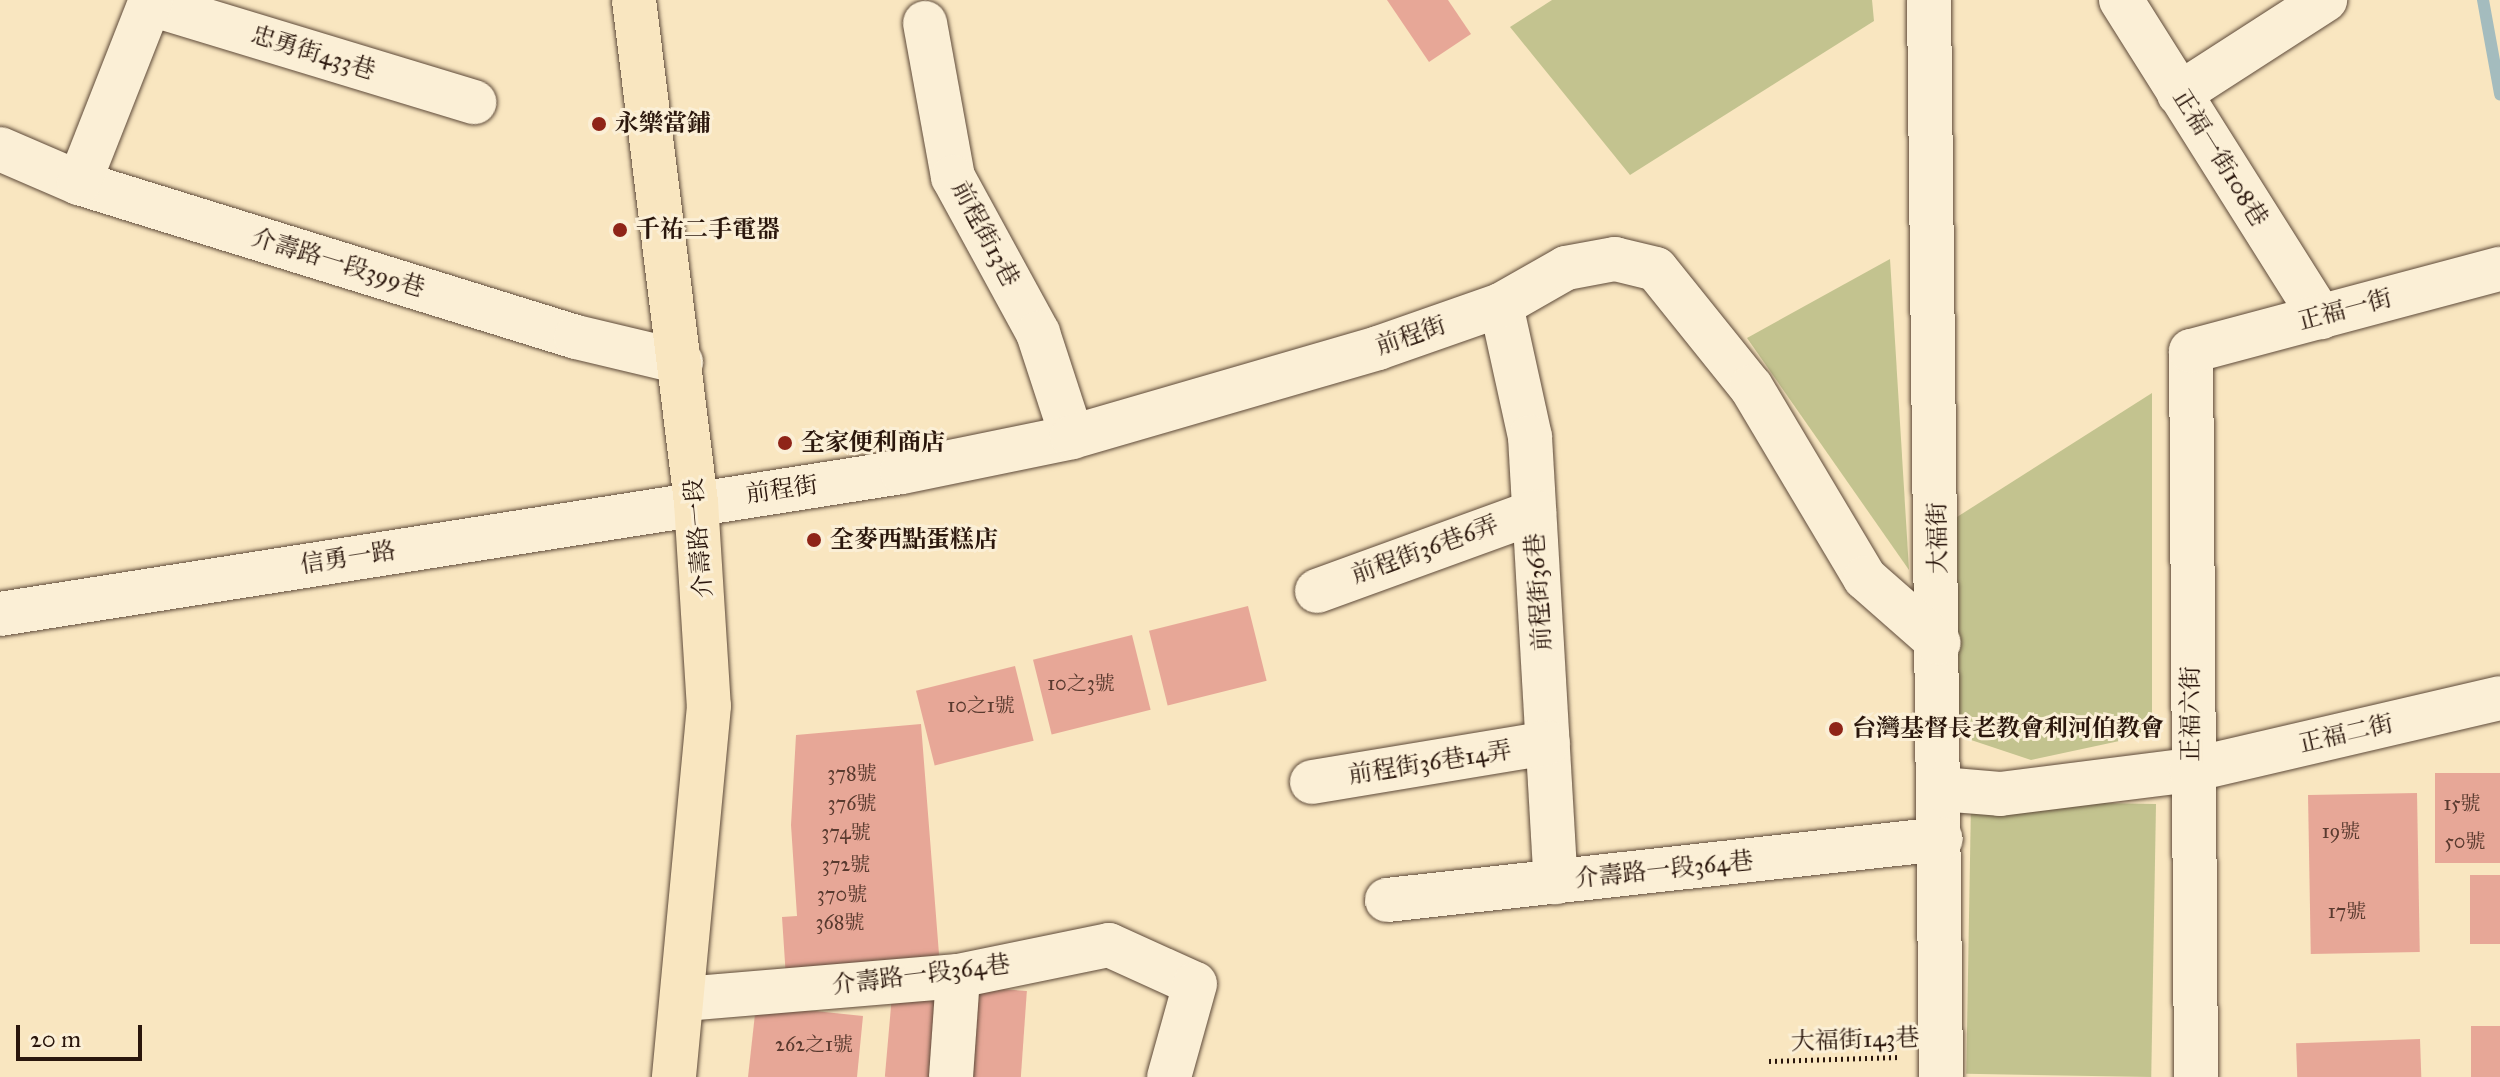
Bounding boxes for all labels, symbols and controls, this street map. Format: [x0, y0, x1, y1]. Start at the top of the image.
street label: 忠勇街433巷 [247, 20, 379, 86]
street label: 正福一街108巷 [2166, 84, 2274, 232]
place label: 永樂當鋪 [615, 110, 711, 138]
marker: 永樂當鋪 [590, 115, 608, 133]
street label: 前程街13巷 [945, 176, 1025, 292]
place label: 千祐二手電器 [636, 216, 780, 244]
marker: 千祐二手電器 [611, 221, 629, 239]
street label: 介壽路一段399巷 [248, 223, 428, 303]
street label: 正福一街 [2295, 284, 2395, 336]
street label: 前程街 [1372, 311, 1450, 361]
place label: 全家便利商店 [801, 429, 945, 457]
marker: 全家便利商店 [776, 434, 794, 452]
street label: 前程街 [744, 471, 820, 509]
street label: 介壽路一段 [679, 477, 719, 599]
street label: 大福街 [1923, 502, 1953, 574]
street label: 前程街36巷6弄 [1348, 510, 1502, 590]
place label: 全麥西點蛋糕店 [830, 526, 998, 554]
marker: 全麥西點蛋糕店 [805, 531, 823, 549]
street label: 前程街36巷 [1521, 532, 1557, 652]
street label: 信勇一路 [298, 536, 398, 580]
street label: 正福六街 [2177, 666, 2205, 762]
house number: 10之3號 [1047, 671, 1115, 695]
house number: 10之1號 [947, 693, 1015, 717]
street label: 正福二街 [2296, 709, 2396, 759]
place label: 台灣基督長老教會利河伯教會 [1852, 715, 2164, 743]
marker: 台灣基督長老教會利河伯教會 [1827, 720, 1845, 738]
street label: 前程街36巷14弄 [1346, 736, 1514, 790]
house number: 378號 [827, 761, 877, 785]
house number: 376號 [828, 791, 876, 815]
house number: 15號 [2443, 791, 2481, 815]
house number: 19號 [2322, 819, 2360, 843]
house number: 374號 [821, 820, 871, 844]
house number: 50號 [2445, 829, 2485, 853]
street label: 介壽路一段364巷 [1573, 846, 1755, 894]
house number: 372號 [822, 852, 870, 876]
house number: 370號 [817, 882, 867, 906]
house number: 17號 [2328, 899, 2366, 923]
house number: 368號 [816, 910, 864, 934]
street label: 介壽路一段364巷 [830, 950, 1012, 1000]
scale bar [20, 1009, 146, 1059]
street label: 大福街143巷 [1790, 1023, 1920, 1057]
text: 20 m [30, 1024, 81, 1054]
house number: 262之1號 [775, 1032, 853, 1056]

